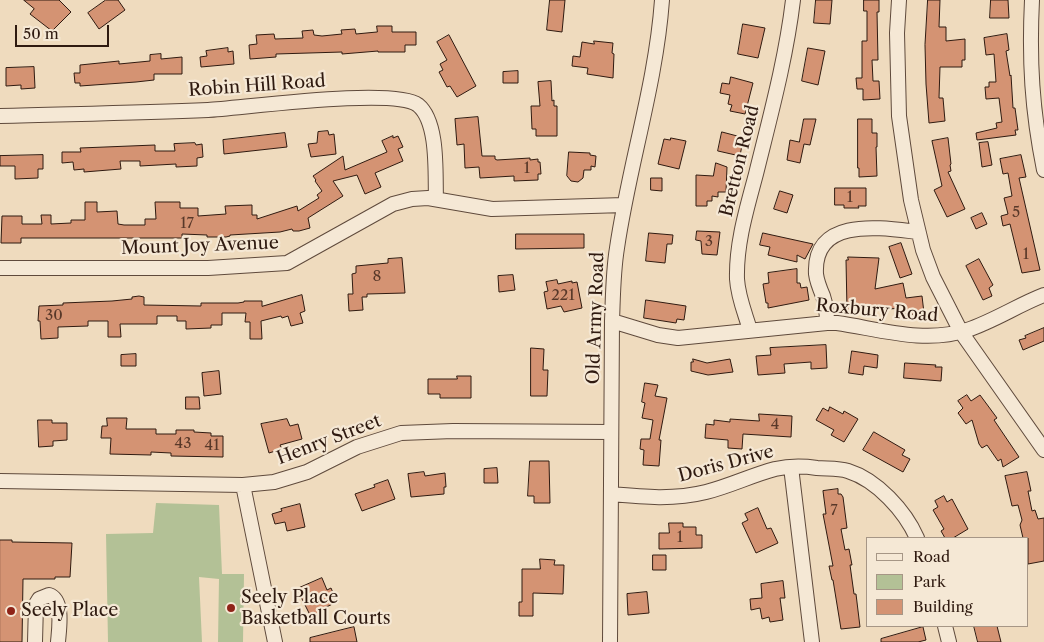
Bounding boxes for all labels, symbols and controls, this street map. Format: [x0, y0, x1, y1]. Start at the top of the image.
scale bar [18, 15, 111, 47]
text: 50 m [23, 24, 59, 43]
street label: Robin Hill Road [188, 70, 326, 102]
street label: Bretton Road [716, 103, 764, 219]
house number: 1 [524, 160, 530, 178]
house number: 1 [847, 189, 853, 207]
house number: 5 [1012, 204, 1020, 222]
house number: 17 [180, 215, 194, 233]
street label: Mount Joy Avenue [121, 232, 279, 260]
house number: 3 [705, 233, 713, 251]
house number: 1 [1023, 246, 1029, 264]
street label: Old Army Road [583, 251, 609, 385]
house number: 8 [373, 268, 381, 286]
house number: 221 [551, 287, 575, 305]
street label: Roxbury Road [815, 295, 939, 327]
house number: 30 [45, 307, 63, 325]
street label: Henry Street [274, 410, 384, 470]
house number: 4 [771, 416, 779, 434]
house number: 43 [175, 435, 191, 453]
house number: 41 [205, 437, 219, 455]
street label: Doris Drive [676, 441, 776, 487]
house number: 7 [830, 502, 838, 520]
house number: 1 [677, 529, 683, 547]
legend [866, 537, 1029, 627]
text: Road [913, 547, 950, 566]
text: Park [913, 572, 946, 591]
place label: Seely Place Basketball Courts [241, 587, 391, 630]
text: Building [913, 597, 973, 616]
place label: Seely Place [21, 600, 118, 622]
marker: Seely Place Basketball Courts [225, 602, 237, 614]
marker: Seely Place [5, 605, 17, 617]

